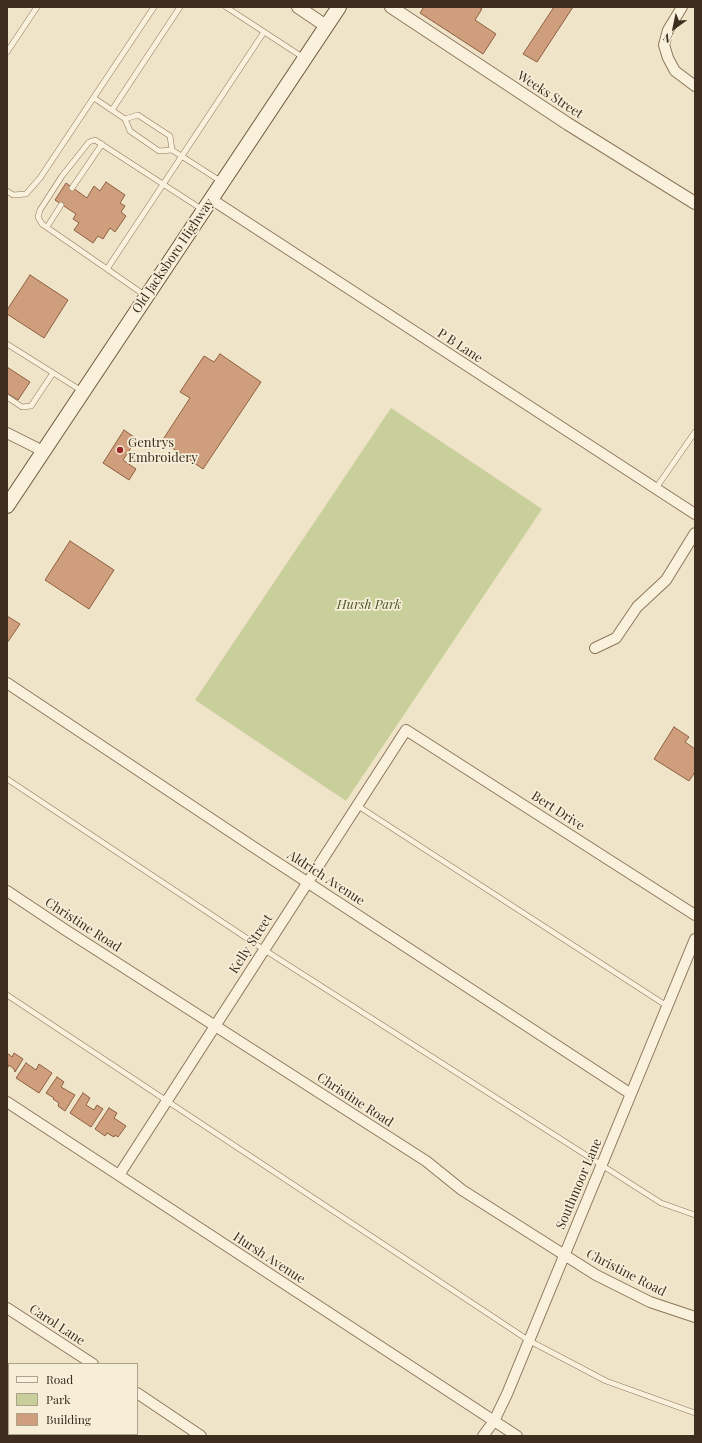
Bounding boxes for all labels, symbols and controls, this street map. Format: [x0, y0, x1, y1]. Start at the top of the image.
north arrow [654, 8, 694, 48]
text: N [660, 30, 675, 47]
street label: Weeks Street [514, 68, 586, 122]
street label: Old Jacksboro Highway [129, 196, 217, 316]
street label: P B Lane [435, 326, 485, 366]
place label: Gentrys Embroidery [128, 435, 198, 466]
marker: Gentrys Embroidery [115, 445, 125, 455]
park label: Hursh Park [337, 597, 401, 613]
street label: Bert Drive [529, 788, 587, 834]
street label: Aldrich Avenue [284, 847, 368, 909]
street label: Christine Road [42, 895, 124, 955]
street label: Kelly Street [226, 912, 276, 976]
street label: Christine Road [314, 1070, 396, 1130]
street label: Southmoor Lane [553, 1136, 605, 1232]
street label: Hursh Avenue [230, 1229, 308, 1287]
street label: Christine Road [583, 1246, 669, 1300]
street label: Carol Lane [26, 1301, 88, 1349]
legend [8, 1363, 138, 1435]
text: Road [46, 1371, 73, 1387]
text: Park [46, 1391, 71, 1407]
text: Building [46, 1411, 91, 1427]

